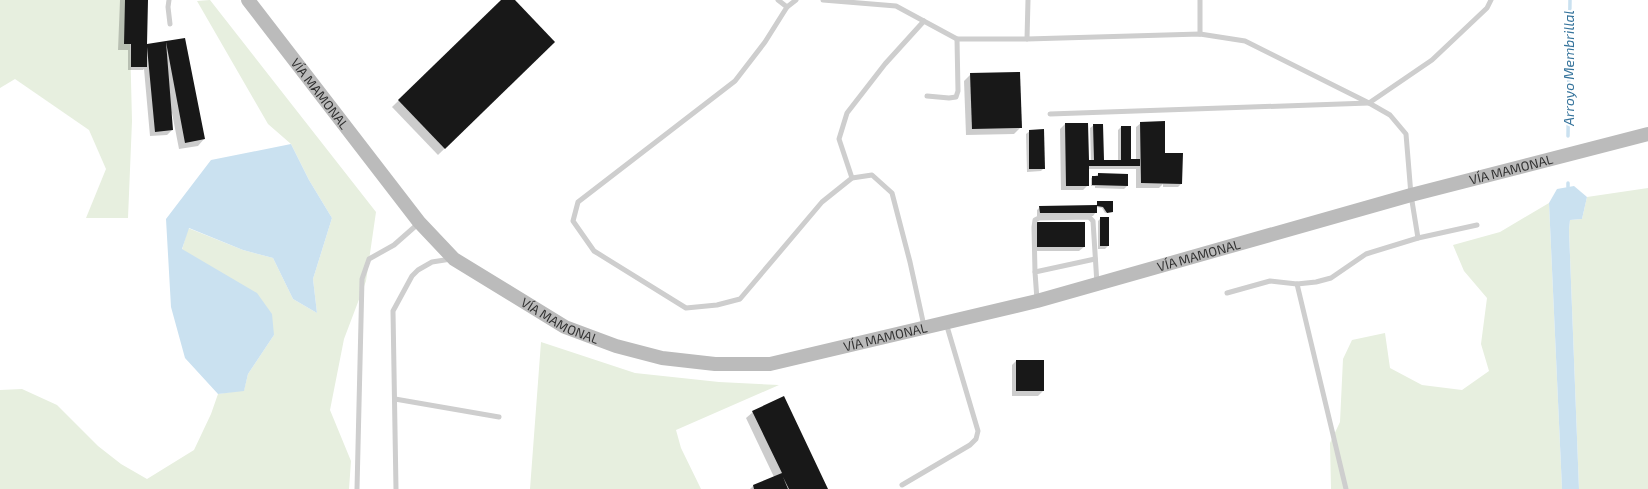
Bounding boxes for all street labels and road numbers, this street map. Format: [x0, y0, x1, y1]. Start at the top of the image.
street label: VÍA MAMONAL [288, 55, 353, 133]
street label: VÍA MAMONAL [1468, 151, 1555, 188]
street label: VÍA MAMONAL [1155, 236, 1242, 275]
street label: VÍA MAMONAL [518, 294, 601, 347]
street label: VÍA MAMONAL [842, 319, 929, 354]

